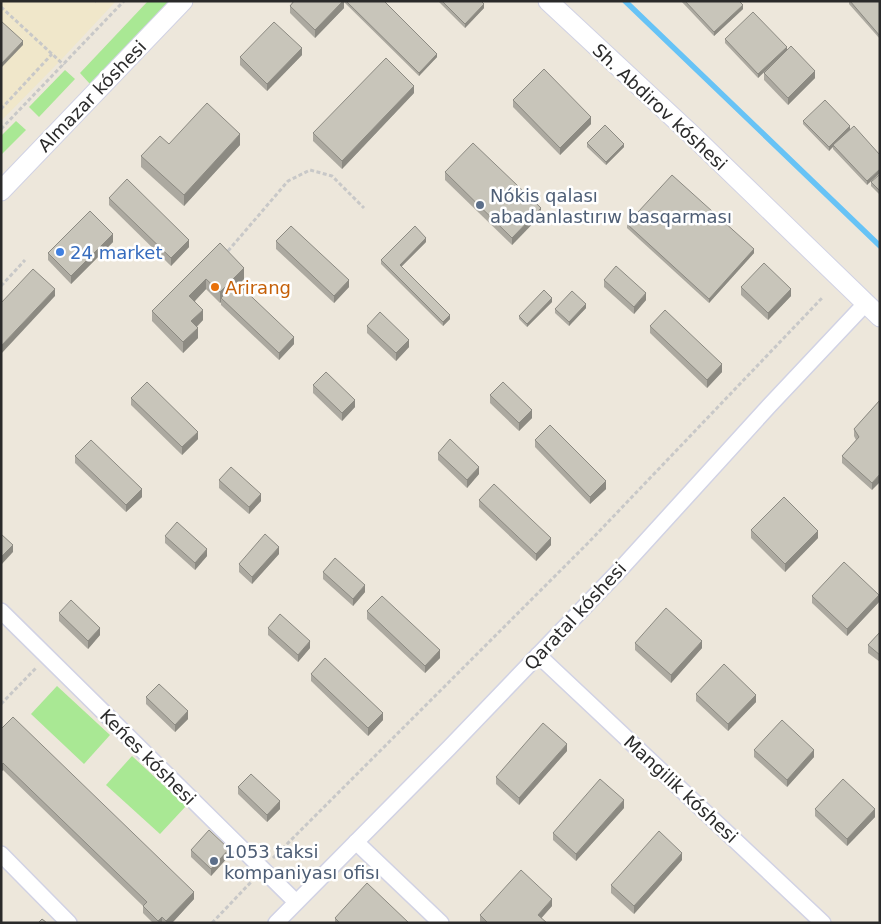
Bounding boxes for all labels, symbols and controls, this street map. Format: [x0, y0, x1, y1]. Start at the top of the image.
street label: Almazar kóshesi [34, 36, 150, 156]
street label: Sh. Abdirov kóshesi [589, 39, 731, 175]
place label: Nókis qalası abadanlastırıw basqarması [490, 185, 732, 227]
marker: Nókis qalası abadanlastırıw basqarması [474, 199, 486, 211]
place label: 24 market [70, 242, 163, 263]
marker: 24 market [54, 246, 66, 258]
place label: Arirang [225, 277, 291, 298]
marker: Arirang [209, 281, 221, 293]
street label: Qaratal kóshesi [520, 558, 630, 674]
street label: Keńes kóshesi [96, 705, 200, 809]
street label: Mangilik kóshesi [620, 731, 742, 847]
place label: 1053 taksi kompaniyası ofisı [224, 841, 380, 883]
marker: 1053 taksi kompaniyası ofisı [208, 855, 220, 867]

